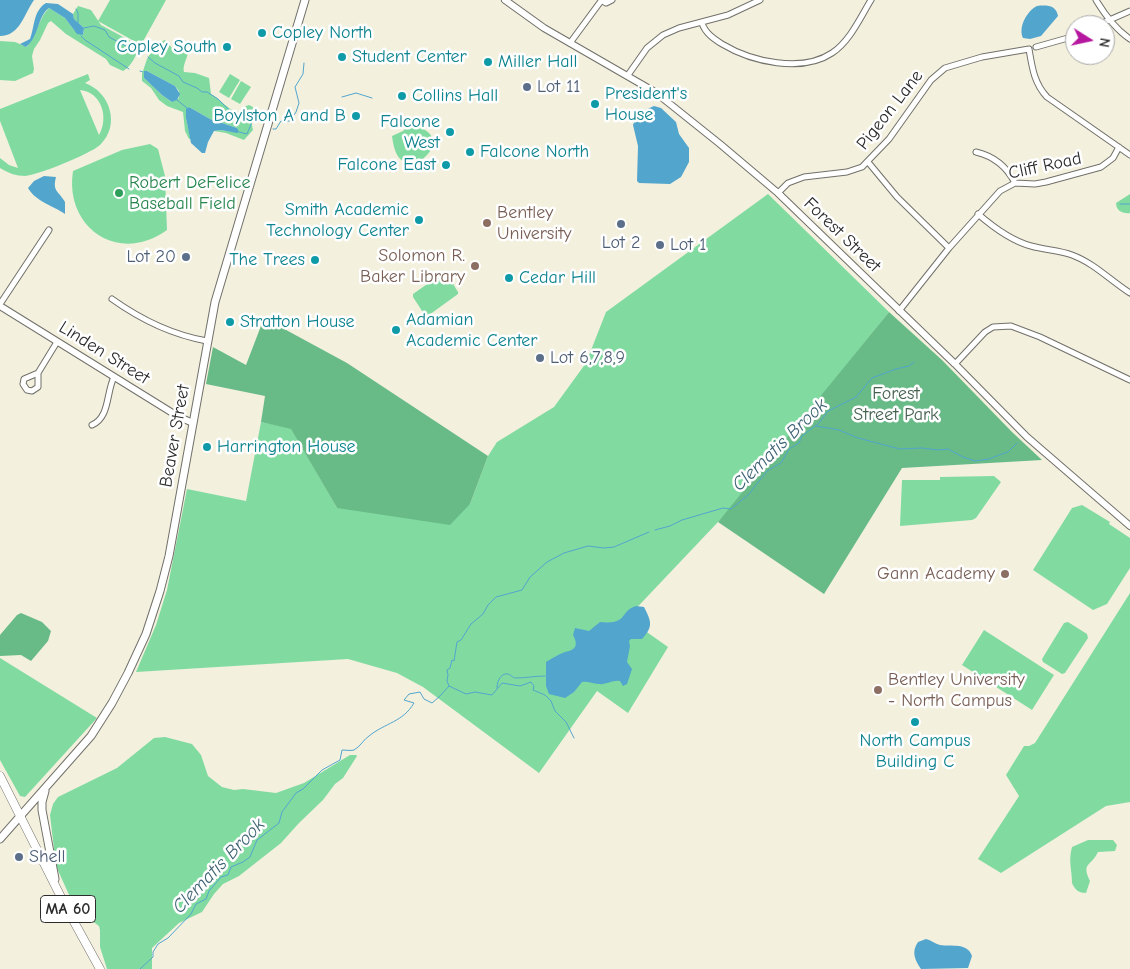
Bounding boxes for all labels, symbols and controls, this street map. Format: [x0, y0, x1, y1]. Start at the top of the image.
north arrow [1065, 15, 1115, 65]
place label: Copley North [272, 22, 372, 44]
marker: Copley North [256, 27, 268, 39]
place label: Copley South [116, 36, 217, 58]
text: N [1095, 37, 1113, 48]
marker: Copley South [221, 41, 233, 53]
place label: Student Center [352, 46, 467, 68]
marker: Student Center [336, 51, 348, 63]
place label: Miller Hall [498, 51, 577, 73]
marker: Miller Hall [482, 56, 494, 68]
street label: Pigeon Lane [852, 66, 928, 154]
place label: Lot 11 [537, 76, 580, 98]
marker: Lot 11 [521, 81, 533, 93]
place label: President's House [605, 83, 687, 126]
place label: Collins Hall [412, 85, 498, 107]
marker: Collins Hall [396, 90, 408, 102]
marker: President's House [589, 98, 601, 110]
place label: Boylston A and B [213, 105, 346, 127]
marker: Boylston A and B [350, 110, 362, 122]
place label: Falcone West [380, 111, 440, 154]
marker: Falcone West [444, 126, 456, 138]
place label: Falcone North [480, 141, 589, 163]
marker: Falcone North [464, 146, 476, 158]
street label: Cliff Road [1007, 148, 1083, 184]
place label: Falcone East [337, 154, 436, 176]
marker: Falcone East [440, 159, 452, 171]
place label: Robert DeFelice Baseball Field [129, 172, 250, 214]
marker: Robert DeFelice Baseball Field [113, 187, 125, 199]
street label: Forest Street [799, 193, 885, 277]
place label: Smith Academic Technology Center [266, 199, 409, 242]
place label: Bentley University [497, 202, 572, 244]
marker: Smith Academic Technology Center [413, 214, 425, 226]
marker: Bentley University [481, 217, 493, 229]
marker: Lot 2 [615, 218, 627, 230]
place label: Lot 2 [602, 232, 640, 254]
place label: Lot 1 [670, 234, 706, 256]
marker: Lot 1 [654, 239, 666, 251]
place label: Solomon R. Baker Library [360, 245, 465, 288]
place label: Lot 20 [126, 246, 176, 268]
place label: The Trees [229, 249, 305, 271]
marker: Lot 20 [180, 251, 192, 263]
marker: The Trees [309, 254, 321, 266]
marker: Solomon R. Baker Library [469, 260, 481, 272]
place label: Cedar Hill [519, 267, 596, 289]
marker: Cedar Hill [503, 272, 515, 284]
place label: Adamian Academic Center [406, 309, 537, 352]
place label: Stratton House [240, 311, 355, 333]
marker: Stratton House [224, 316, 236, 328]
street label: Linden Street [55, 317, 153, 389]
marker: Adamian Academic Center [390, 324, 402, 336]
place label: Lot 6,7,8,9 [550, 347, 625, 369]
marker: Lot 6,7,8,9 [534, 352, 546, 364]
street label: Beaver Street [155, 383, 195, 489]
park label: Forest Street Park [853, 383, 939, 426]
water label: Clematis Brook [728, 394, 832, 496]
place label: Harrington House [217, 436, 355, 458]
marker: Harrington House [201, 441, 213, 453]
place label: Gann Academy [877, 563, 995, 585]
marker: Gann Academy [999, 568, 1011, 580]
place label: Bentley University - North Campus [888, 669, 1025, 712]
marker: Bentley University - North Campus [872, 684, 884, 696]
marker: North Campus Building C [909, 716, 921, 728]
place label: North Campus Building C [860, 730, 970, 772]
water label: Clematis Brook [168, 814, 270, 918]
place label: Shell [29, 846, 65, 868]
marker: Shell [13, 851, 25, 863]
road number: MA 60 [40, 896, 96, 922]

